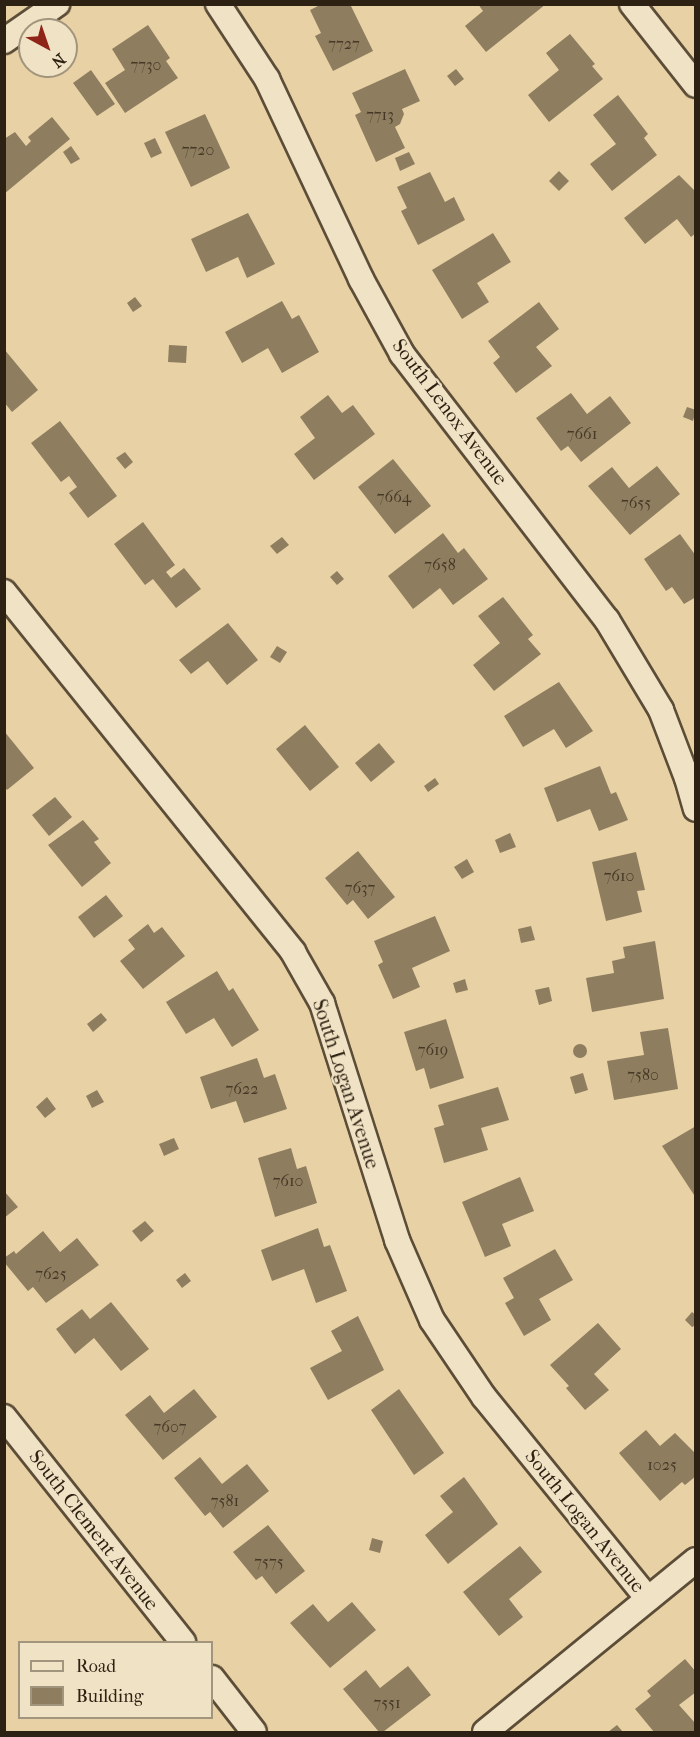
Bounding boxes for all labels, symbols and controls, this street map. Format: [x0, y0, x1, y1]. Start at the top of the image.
north arrow [18, 18, 78, 78]
house number: 7727 [328, 34, 360, 54]
text: N [48, 49, 69, 72]
house number: 7730 [131, 55, 161, 75]
house number: 7713 [366, 105, 394, 125]
house number: 7720 [182, 140, 214, 160]
street label: South Lenox Avenue [387, 334, 513, 490]
house number: 7661 [567, 424, 597, 444]
house number: 7664 [377, 487, 411, 507]
house number: 7655 [621, 493, 651, 513]
house number: 7658 [424, 555, 456, 575]
house number: 7610 [604, 866, 634, 886]
house number: 7637 [345, 878, 375, 898]
street label: South Logan Avenue [307, 996, 385, 1172]
house number: 7619 [418, 1040, 448, 1060]
house number: 7580 [627, 1065, 659, 1085]
house number: 7622 [226, 1079, 258, 1099]
house number: 7610 [273, 1171, 303, 1191]
house number: 7625 [35, 1264, 67, 1284]
house number: 7607 [154, 1417, 186, 1437]
street label: South Clement Avenue [24, 1445, 164, 1615]
street label: South Logan Avenue [520, 1445, 650, 1597]
house number: 1025 [647, 1455, 677, 1475]
house number: 7581 [211, 1491, 239, 1511]
house number: 7575 [254, 1552, 284, 1572]
legend [18, 1641, 213, 1719]
text: Road [76, 1656, 116, 1677]
text: Building [76, 1686, 143, 1707]
house number: 7551 [373, 1693, 401, 1713]

